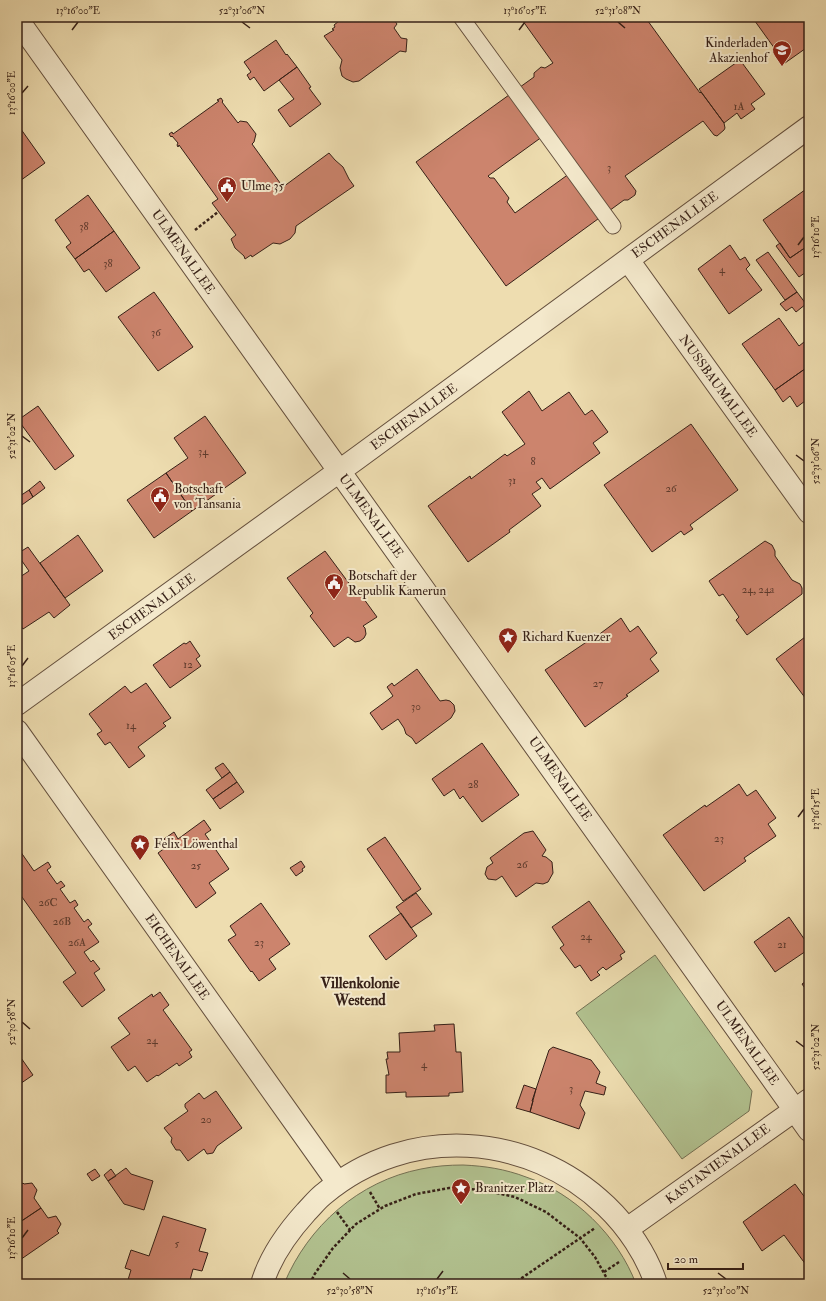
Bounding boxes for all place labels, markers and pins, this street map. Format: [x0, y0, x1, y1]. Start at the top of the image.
place label: Kinderladen Akazienhof [705, 35, 770, 66]
school or university icon: Kinderladen Akazienhof [771, 39, 793, 67]
public building icon: Ulme 35 [216, 175, 238, 203]
place label: Ulme 35 [241, 178, 284, 194]
place label: Botschaft von Tansania [173, 481, 241, 512]
public building icon: Botschaft von Tansania [149, 485, 171, 513]
place label: Botschaft der Republik Kamerun [348, 568, 446, 600]
public building icon: Botschaft der Republik Kamerun [323, 572, 345, 600]
place icon: Richard Kuenzer [497, 626, 519, 654]
place label: Richard Kuenzer [522, 629, 610, 645]
place icon: Felix Löwenthal [129, 833, 151, 861]
place label: Felix Löwenthal [154, 836, 239, 852]
place icon: Branitzer Platz [450, 1177, 472, 1205]
place label: Branitzer Platz [475, 1180, 555, 1196]

